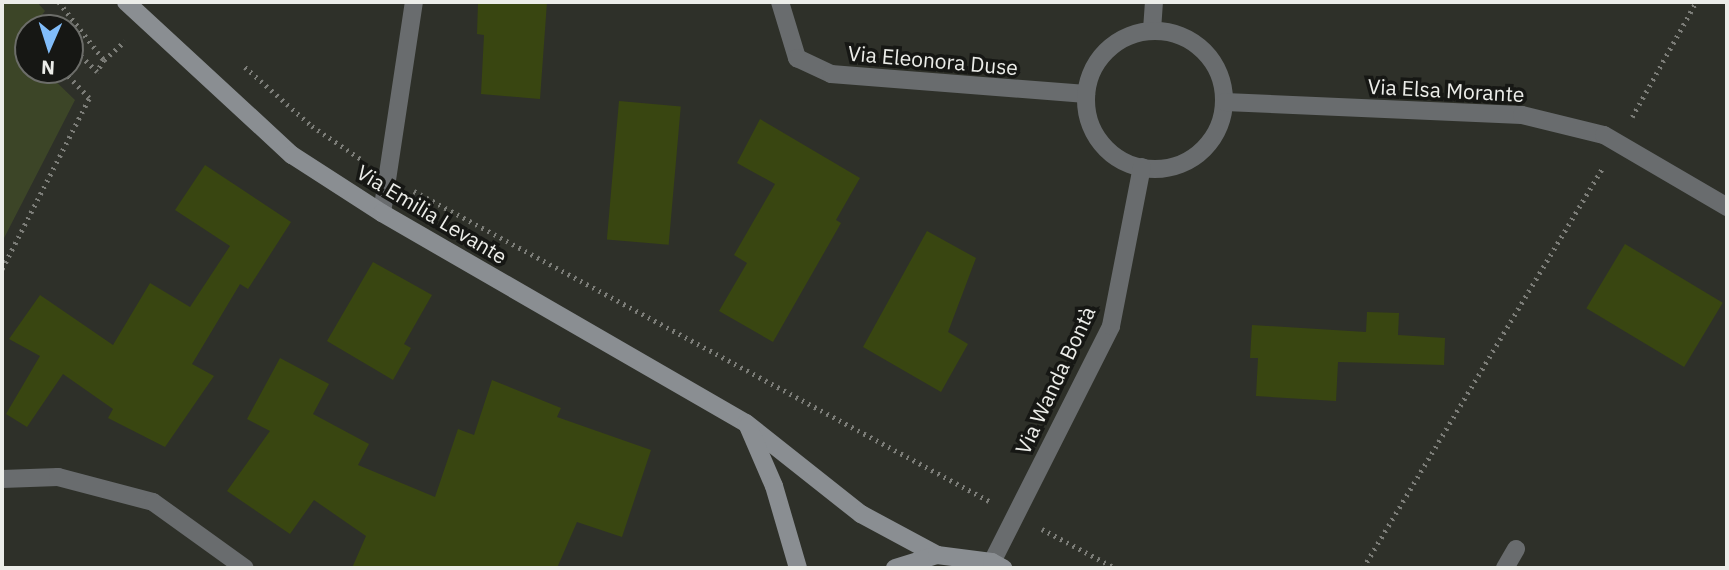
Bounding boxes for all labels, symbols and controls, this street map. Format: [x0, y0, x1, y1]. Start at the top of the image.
north arrow [14, 14, 84, 84]
street label: Via Eleonora Duse [847, 40, 1019, 80]
text: N [41, 56, 56, 80]
street label: Via Elsa Morante [1367, 73, 1525, 107]
street label: Via Emilia Levante [352, 159, 512, 269]
street label: Via Wanda Bontà [1010, 302, 1100, 458]

